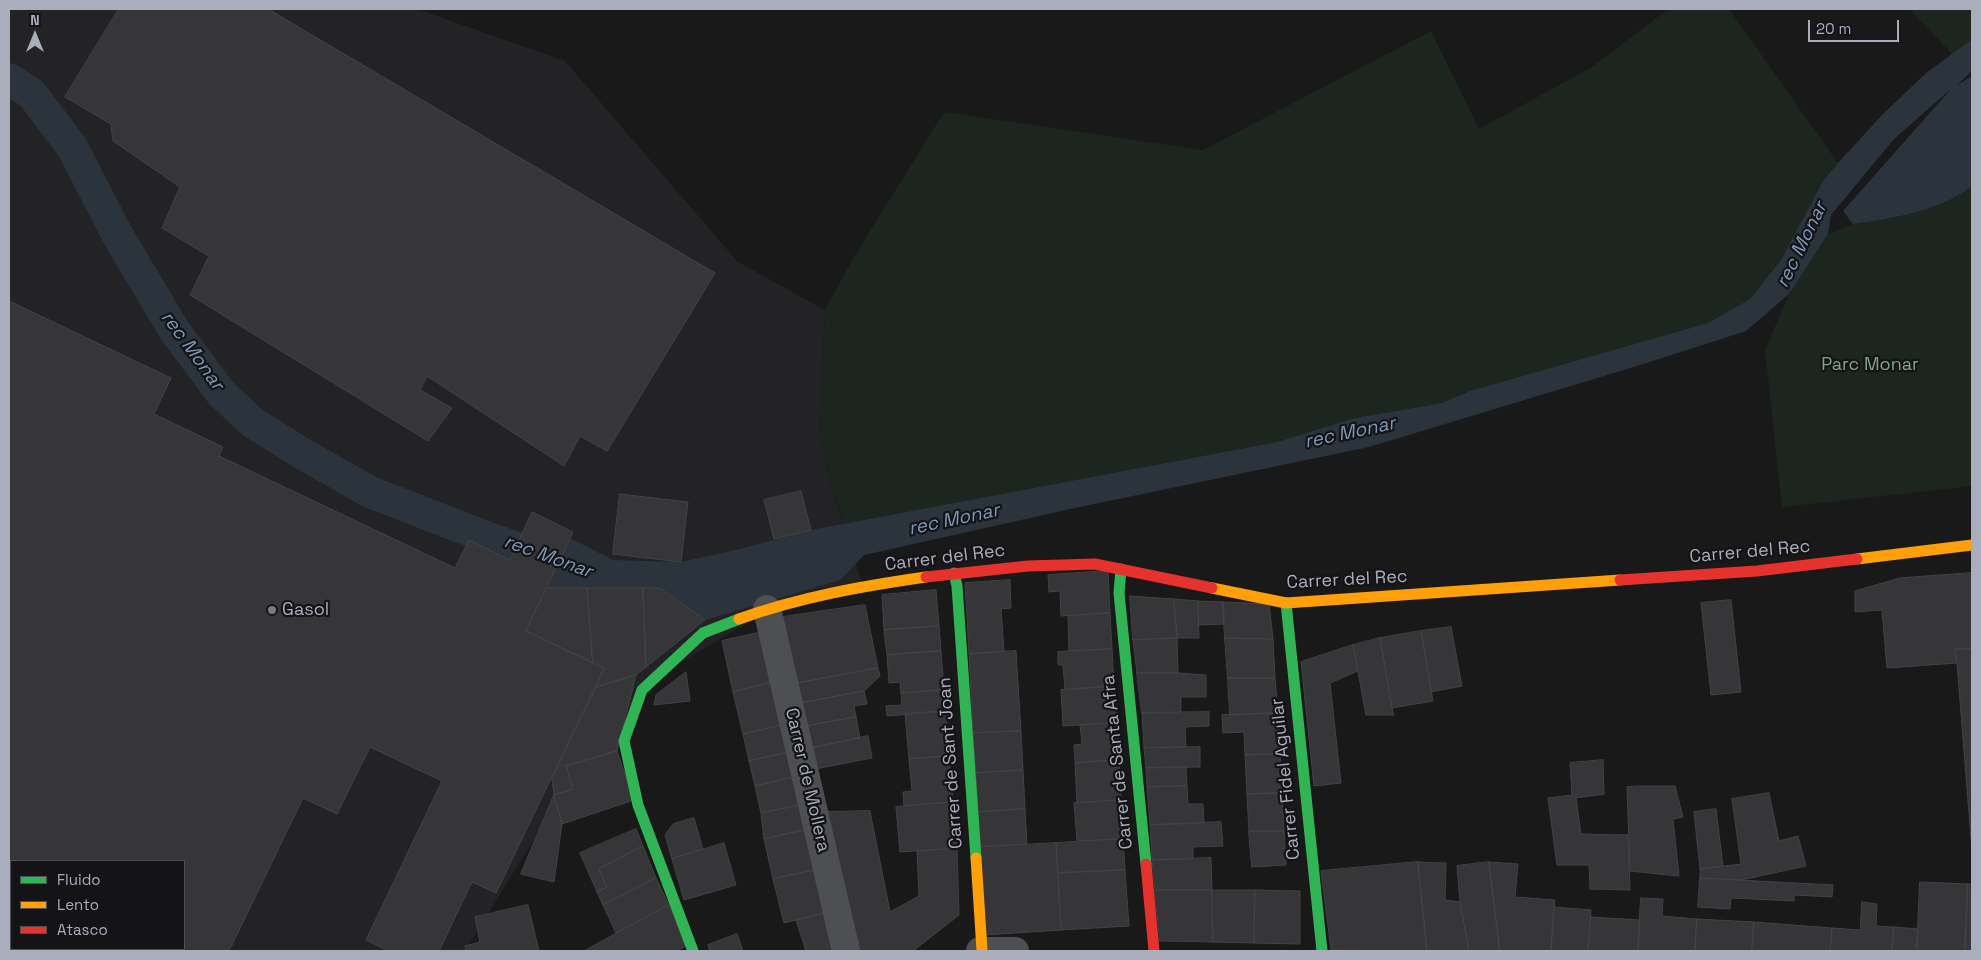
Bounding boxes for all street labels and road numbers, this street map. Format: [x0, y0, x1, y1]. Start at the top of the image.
street label: Carrer del Rec [1689, 536, 1811, 568]
street label: Carrer del Rec [883, 540, 1007, 576]
street label: Carrer del Rec [1286, 566, 1408, 594]
street label: Carrer de Santa Afra [1098, 674, 1138, 850]
street label: Carrer de Sant Joan [934, 677, 968, 849]
street label: Carrer Fidel Aguilar [1267, 697, 1305, 861]
street label: Carrer de Mollera [780, 706, 834, 854]

